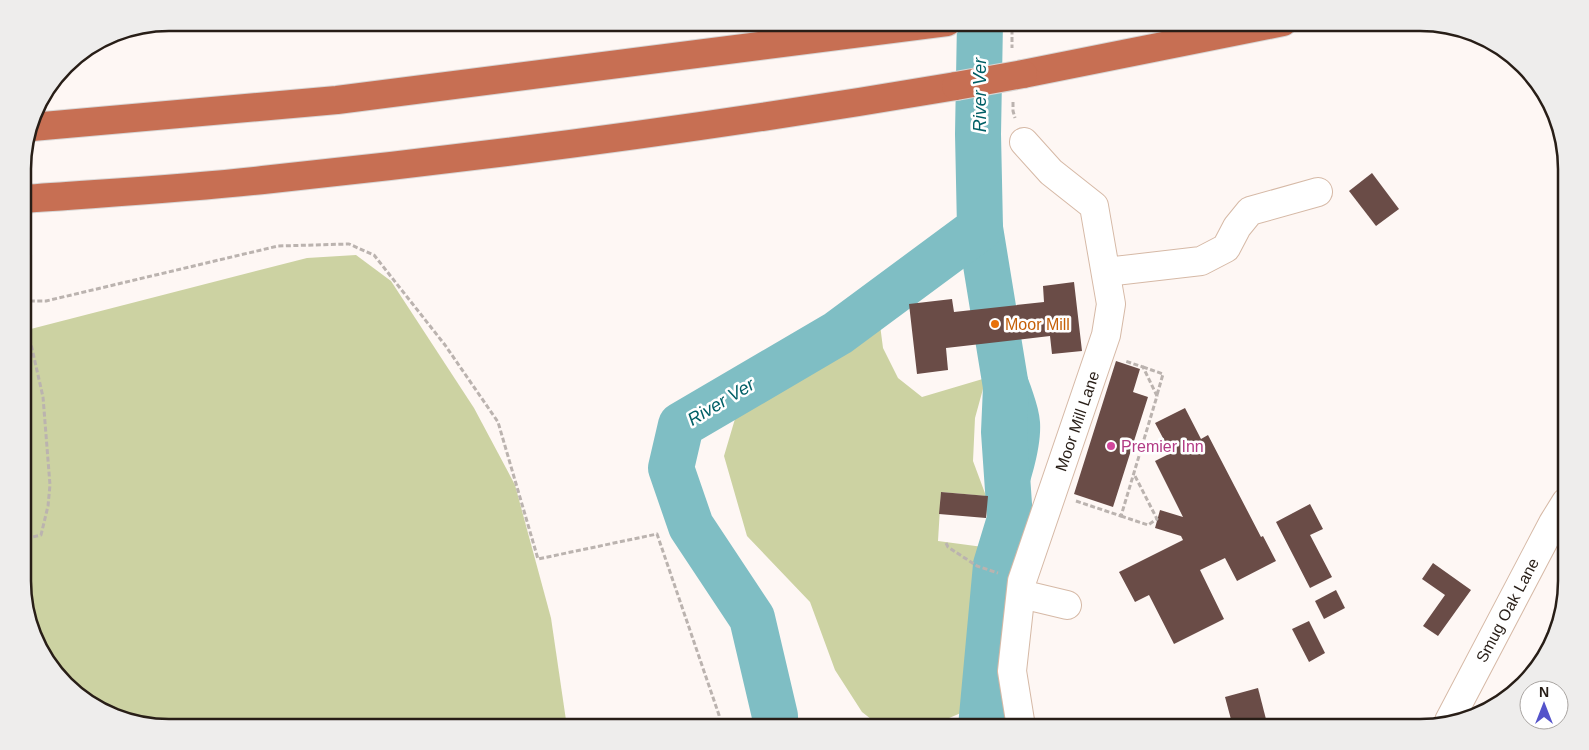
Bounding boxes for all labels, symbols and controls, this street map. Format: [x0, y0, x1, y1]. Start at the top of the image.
water label: River Ver [970, 57, 990, 132]
place label: Moor Mill [1005, 316, 1070, 333]
marker: Moor Mill [989, 318, 1001, 330]
street label: Moor Mill Lane [1052, 369, 1103, 474]
water label: River Ver [684, 374, 759, 430]
place label: Premier Inn [1121, 438, 1204, 455]
marker: Premier Inn [1105, 440, 1117, 452]
street label: Smug Oak Lane [1473, 555, 1542, 665]
north arrow [1519, 680, 1569, 730]
text: N [1539, 684, 1549, 700]

